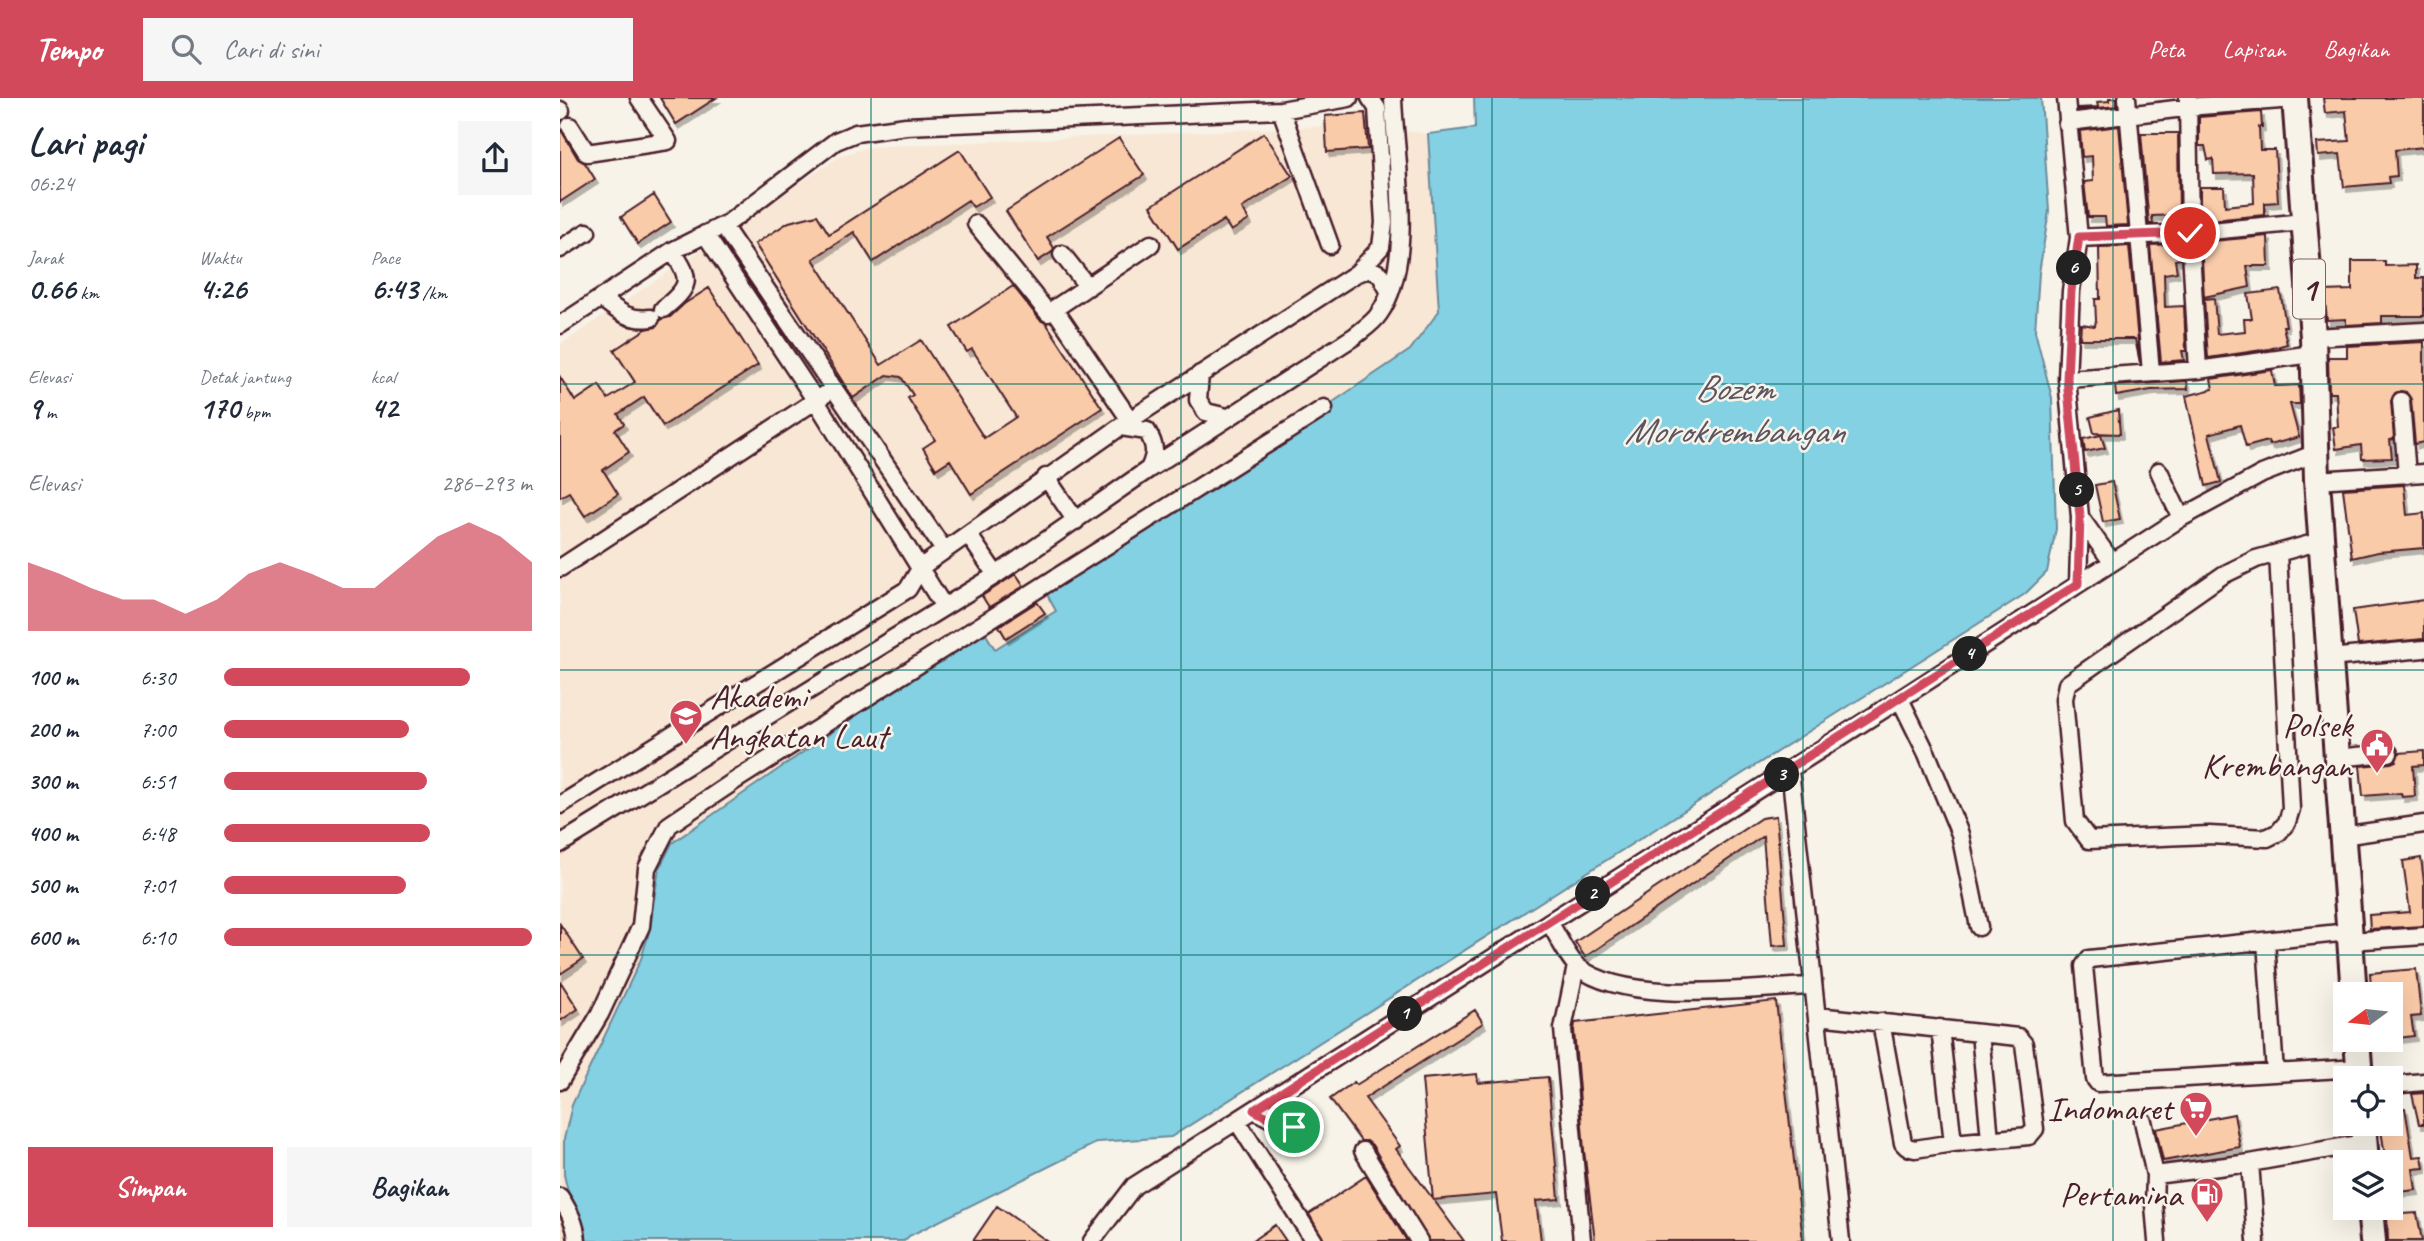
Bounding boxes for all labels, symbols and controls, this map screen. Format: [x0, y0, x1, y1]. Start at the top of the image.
search box [143, 18, 633, 81]
text: Tempo [35, 28, 101, 70]
icon: search [167, 30, 205, 68]
text: Cari di sini [223, 33, 319, 66]
text: Peta [2148, 34, 2185, 64]
text: Lapisan [2223, 34, 2286, 64]
text: Bagikan [2324, 34, 2389, 64]
text: Lari pagi [28, 119, 143, 166]
button: share [458, 121, 532, 195]
text: 06:24 [28, 169, 74, 198]
pin [2160, 203, 2220, 263]
icon: check [2171, 214, 2209, 252]
text: Jarak [28, 246, 63, 270]
text: Waktu [199, 246, 242, 270]
text: Pace [371, 246, 400, 270]
pin: 6 [2056, 250, 2092, 286]
text: 6 [2069, 255, 2078, 279]
road number: 1 [2293, 260, 2325, 318]
text: 0.66 [28, 270, 76, 308]
text: 4:26 [199, 270, 246, 308]
text: 6:43 [371, 270, 418, 308]
text: km [76, 281, 99, 305]
text: /km [418, 281, 447, 305]
water label: Bozem Morokrembangan [1624, 364, 1847, 454]
text: Elevasi [28, 365, 71, 389]
text: Detak jantung [199, 365, 291, 389]
text: kcal [371, 365, 396, 389]
text: 9 [28, 389, 41, 427]
text: 170 [199, 389, 240, 427]
text: 42 [371, 389, 398, 427]
text: m [41, 400, 56, 424]
text: bpm [240, 400, 270, 424]
text: Elevasi [28, 469, 81, 498]
text: 286–293 m [441, 469, 532, 498]
pin: 5 [2060, 472, 2094, 508]
text: 5 [2072, 477, 2081, 501]
pin: 4 [1952, 636, 1988, 672]
text: 4 [1965, 641, 1974, 665]
text: 100 m [28, 663, 78, 692]
text: 6:30 [140, 663, 176, 692]
place label: Akademi Angkatan Laut [710, 674, 892, 759]
school or university icon: Akademi Angkatan Laut [667, 697, 705, 746]
place label: Polsek Krembangan [2202, 703, 2354, 788]
text: 200 m [28, 715, 78, 744]
text: 7:00 [140, 715, 176, 744]
public building icon: Polsek Krembangan [2358, 726, 2396, 775]
pin: 3 [1764, 758, 1800, 792]
text: 3 [1777, 762, 1786, 786]
text: 300 m [28, 767, 78, 796]
text: 6:51 [140, 767, 176, 796]
text: 400 m [28, 819, 78, 848]
text: 6:48 [140, 819, 176, 848]
text: 500 m [28, 871, 77, 900]
text: 7:01 [140, 871, 176, 900]
pin: 2 [1576, 876, 1610, 912]
text: 2 [1588, 881, 1597, 905]
text: 600 m [28, 923, 78, 952]
text: 6:10 [140, 923, 176, 952]
north arrow [2333, 982, 2403, 1052]
map controls [2333, 982, 2403, 1220]
pin: 1 [1388, 996, 1422, 1032]
text: 1 [1400, 1001, 1409, 1025]
button: locate [2333, 1066, 2403, 1136]
place label: Indomaret [2047, 1086, 2175, 1131]
supermarket icon: Indomaret [2177, 1089, 2215, 1138]
pin [1264, 1097, 1324, 1157]
icon: arrive [1275, 1108, 1313, 1146]
button: Simpan [28, 1147, 273, 1227]
button: Bagikan [287, 1147, 532, 1227]
button: layers [2333, 1150, 2403, 1220]
place label: Pertamina [2060, 1172, 2185, 1217]
fuel station icon: Pertamina [2188, 1175, 2226, 1224]

